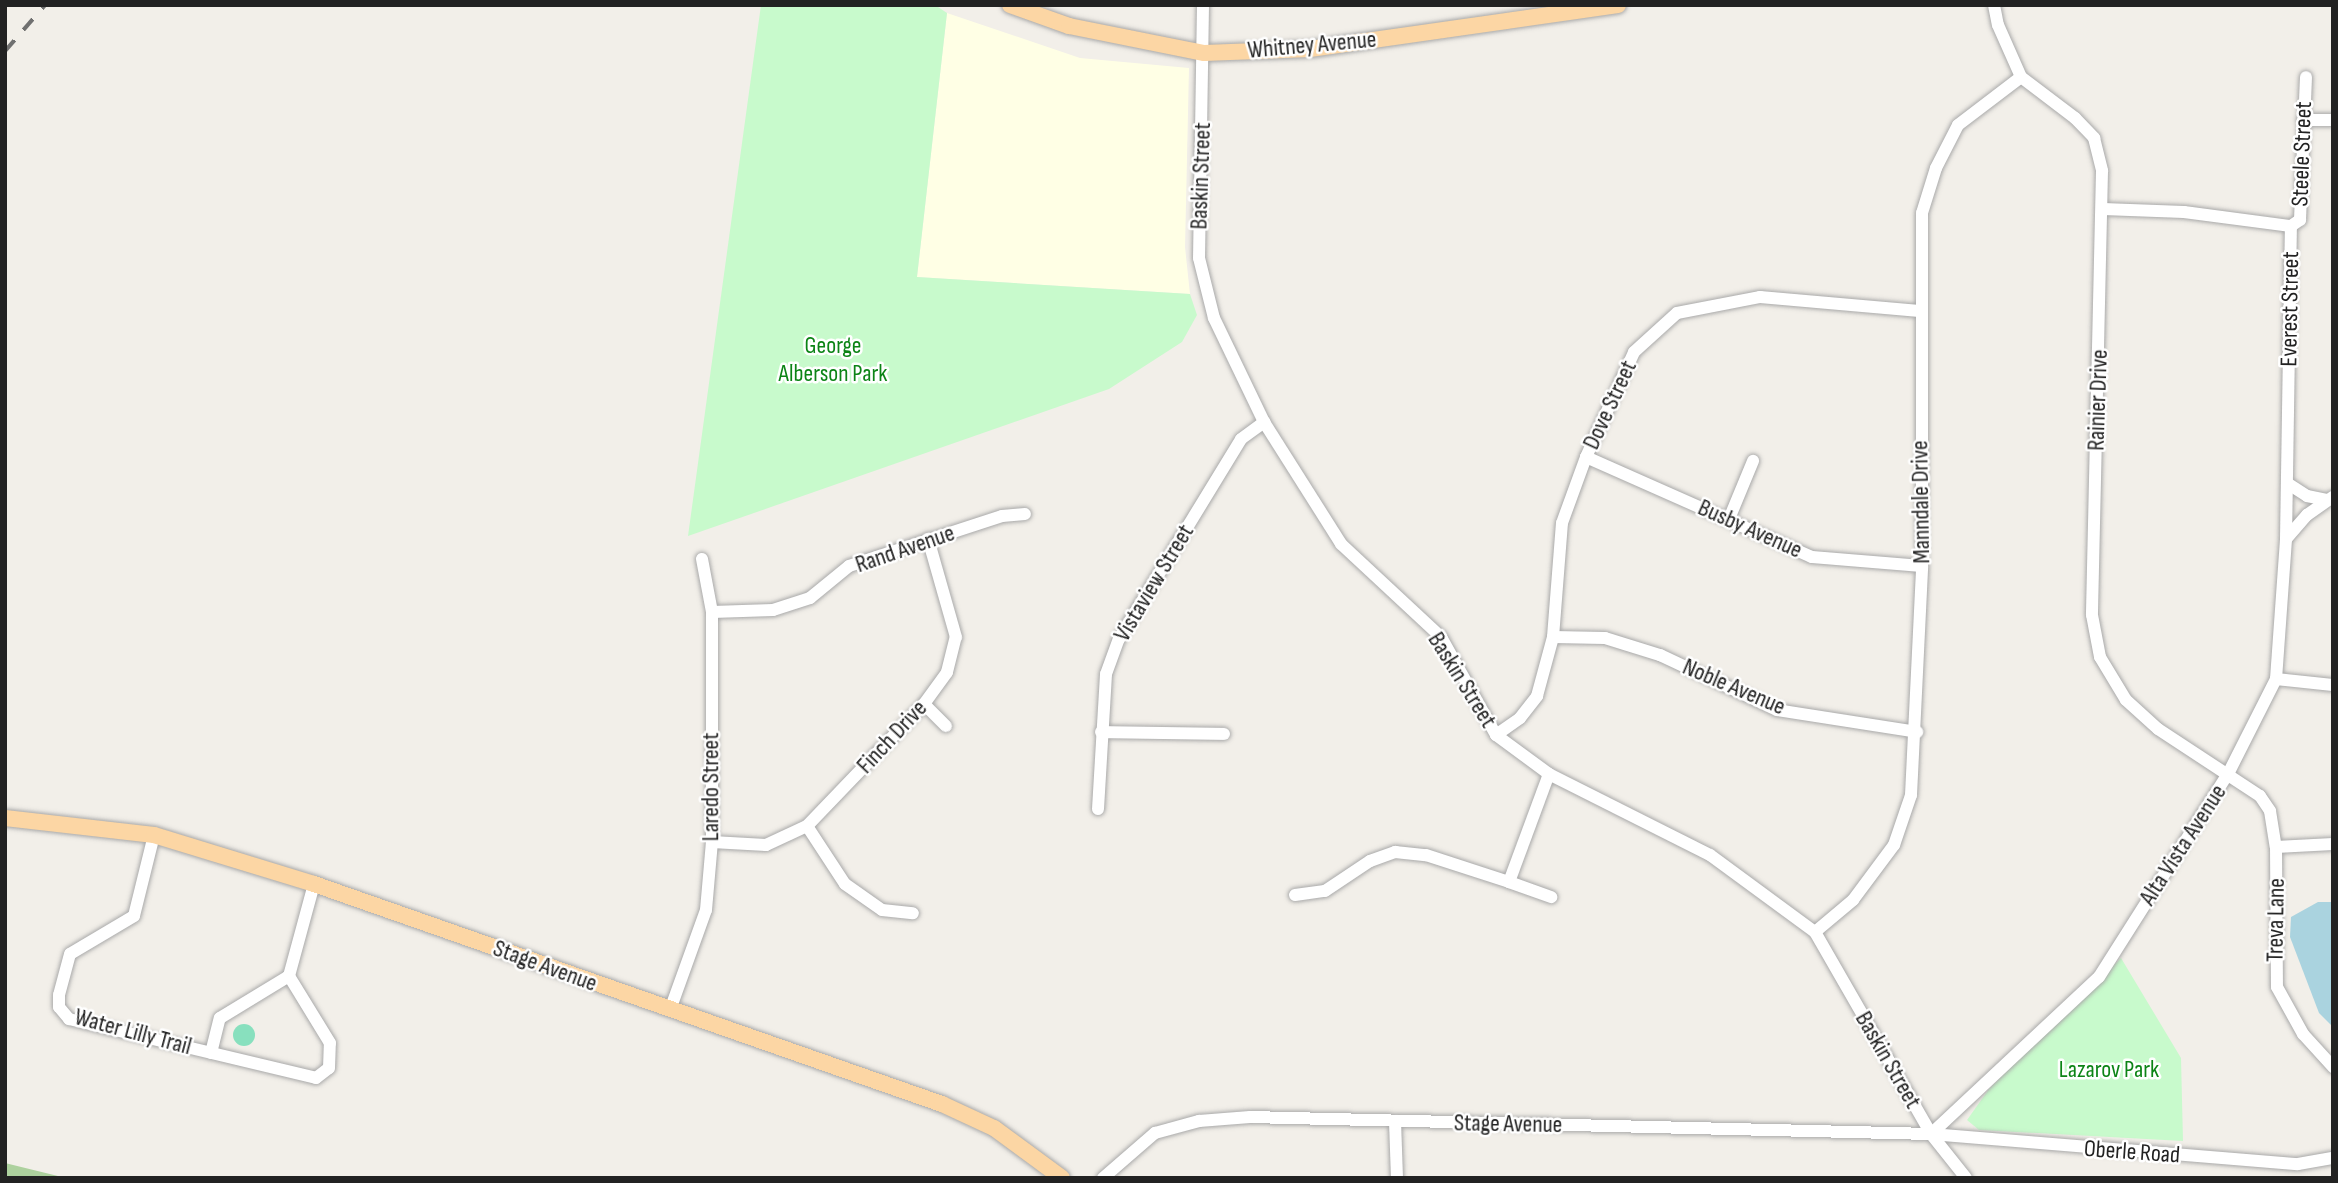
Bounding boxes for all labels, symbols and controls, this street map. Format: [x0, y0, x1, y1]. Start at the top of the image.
street label: Whitney Avenue [1246, 25, 1378, 65]
street label: Steele Street [2286, 101, 2318, 207]
street label: Baskin Street [1185, 122, 1217, 230]
street label: Everest Street [2275, 251, 2305, 367]
park label: George Alberson Park [779, 332, 887, 388]
street label: Rainier Drive [2082, 349, 2114, 451]
street label: Dove Street [1577, 356, 1643, 454]
street label: Manndale Drive [1906, 440, 1936, 564]
street label: Busby Avenue [1694, 493, 1806, 565]
street label: Rand Avenue [852, 519, 958, 579]
street label: Vistaview Street [1108, 519, 1200, 647]
street label: Baskin Street [1421, 627, 1503, 733]
street label: Noble Avenue [1678, 652, 1790, 722]
street label: Finch Drive [851, 694, 933, 780]
street label: Laredo Street [697, 733, 725, 841]
street label: Alta Vista Avenue [2133, 779, 2233, 911]
street label: Treva Lane [2261, 878, 2291, 962]
street label: Stage Avenue [489, 934, 601, 998]
street label: Water Lilly Trail [71, 1003, 195, 1061]
street label: Baskin Street [1849, 1006, 1927, 1114]
park label: Lazarov Park [2059, 1056, 2159, 1084]
street label: Stage Avenue [1454, 1109, 1562, 1139]
street label: Oberle Road [2083, 1134, 2181, 1170]

